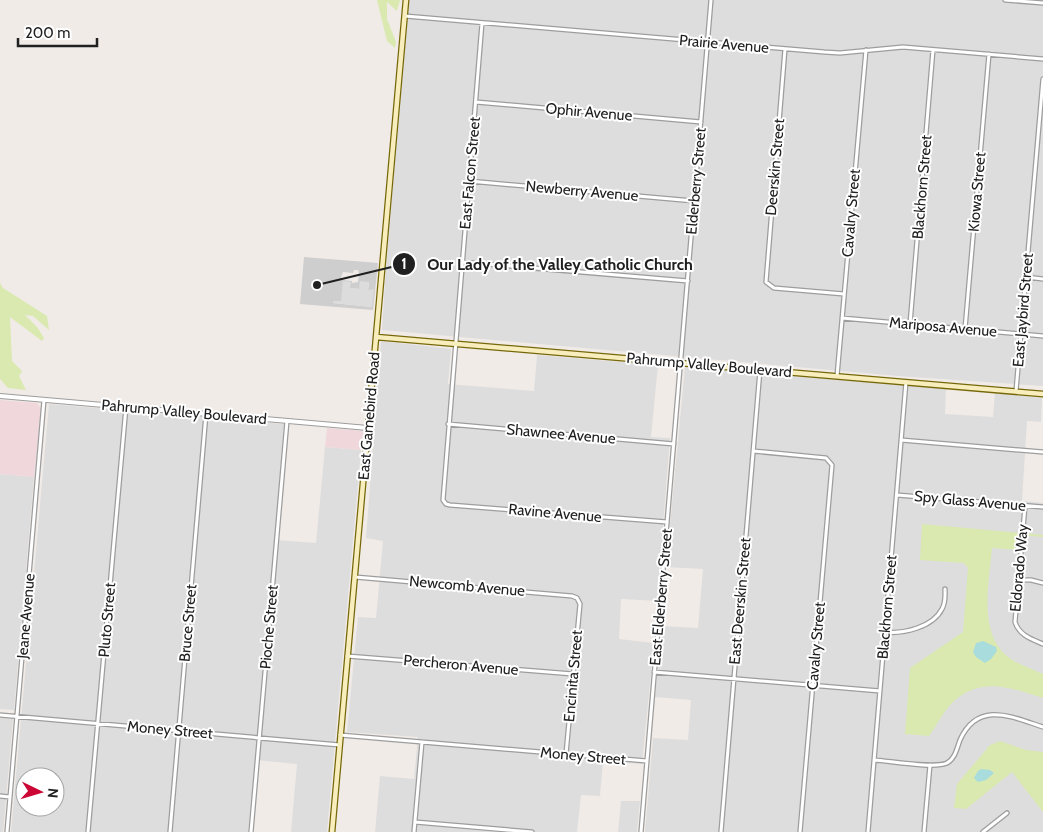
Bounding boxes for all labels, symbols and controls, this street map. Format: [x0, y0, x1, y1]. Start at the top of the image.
scale bar [18, 15, 96, 47]
text: 200 m [25, 24, 70, 42]
street label: Prairie Avenue [678, 31, 770, 57]
street label: Ophir Avenue [545, 99, 633, 125]
street label: East Falcon Street [456, 116, 484, 230]
street label: Deerskin Street [762, 118, 788, 216]
street label: Elderberry Street [682, 127, 710, 235]
street label: Blackhorn Street [908, 134, 936, 240]
street label: Kiowa Street [965, 151, 989, 233]
street label: Cavalry Street [838, 168, 864, 258]
street label: Newberry Avenue [525, 177, 639, 205]
callout: Our Lady of the Valley Catholic Church [392, 248, 702, 279]
street label: East Jaybird Street [1009, 252, 1037, 368]
text: 1 [401, 255, 407, 273]
text: Our Lady of the Valley Catholic Church [427, 255, 693, 274]
street label: Mariposa Avenue [888, 313, 998, 341]
street label: Pahrump Valley Boulevard [626, 349, 792, 381]
street label: East Gamebird Road [354, 351, 384, 481]
street label: Pahrump Valley Boulevard [101, 396, 267, 428]
street label: Shawnee Avenue [506, 420, 617, 448]
street label: Spy Glass Avenue [913, 487, 1027, 515]
street label: Ravine Avenue [508, 500, 603, 526]
street label: Eldorado Way [1006, 523, 1032, 613]
street label: East Elderberry Street [646, 528, 676, 666]
street label: East Deerskin Street [725, 537, 755, 665]
street label: Blackhorn Street [873, 554, 901, 660]
street label: Jeane Avenue [13, 572, 39, 660]
street label: Newcomb Avenue [408, 572, 526, 600]
street label: Pluto Street [95, 582, 119, 658]
street label: Bruce Street [176, 583, 200, 663]
street label: Pioche Street [256, 584, 282, 670]
street label: Cavalry Street [803, 601, 829, 691]
street label: Encinita Street [560, 629, 586, 723]
street label: Percheron Avenue [403, 651, 520, 679]
street label: Money Street [127, 717, 213, 743]
street label: Money Street [540, 743, 626, 769]
north arrow [15, 767, 65, 817]
text: N [44, 787, 62, 799]

